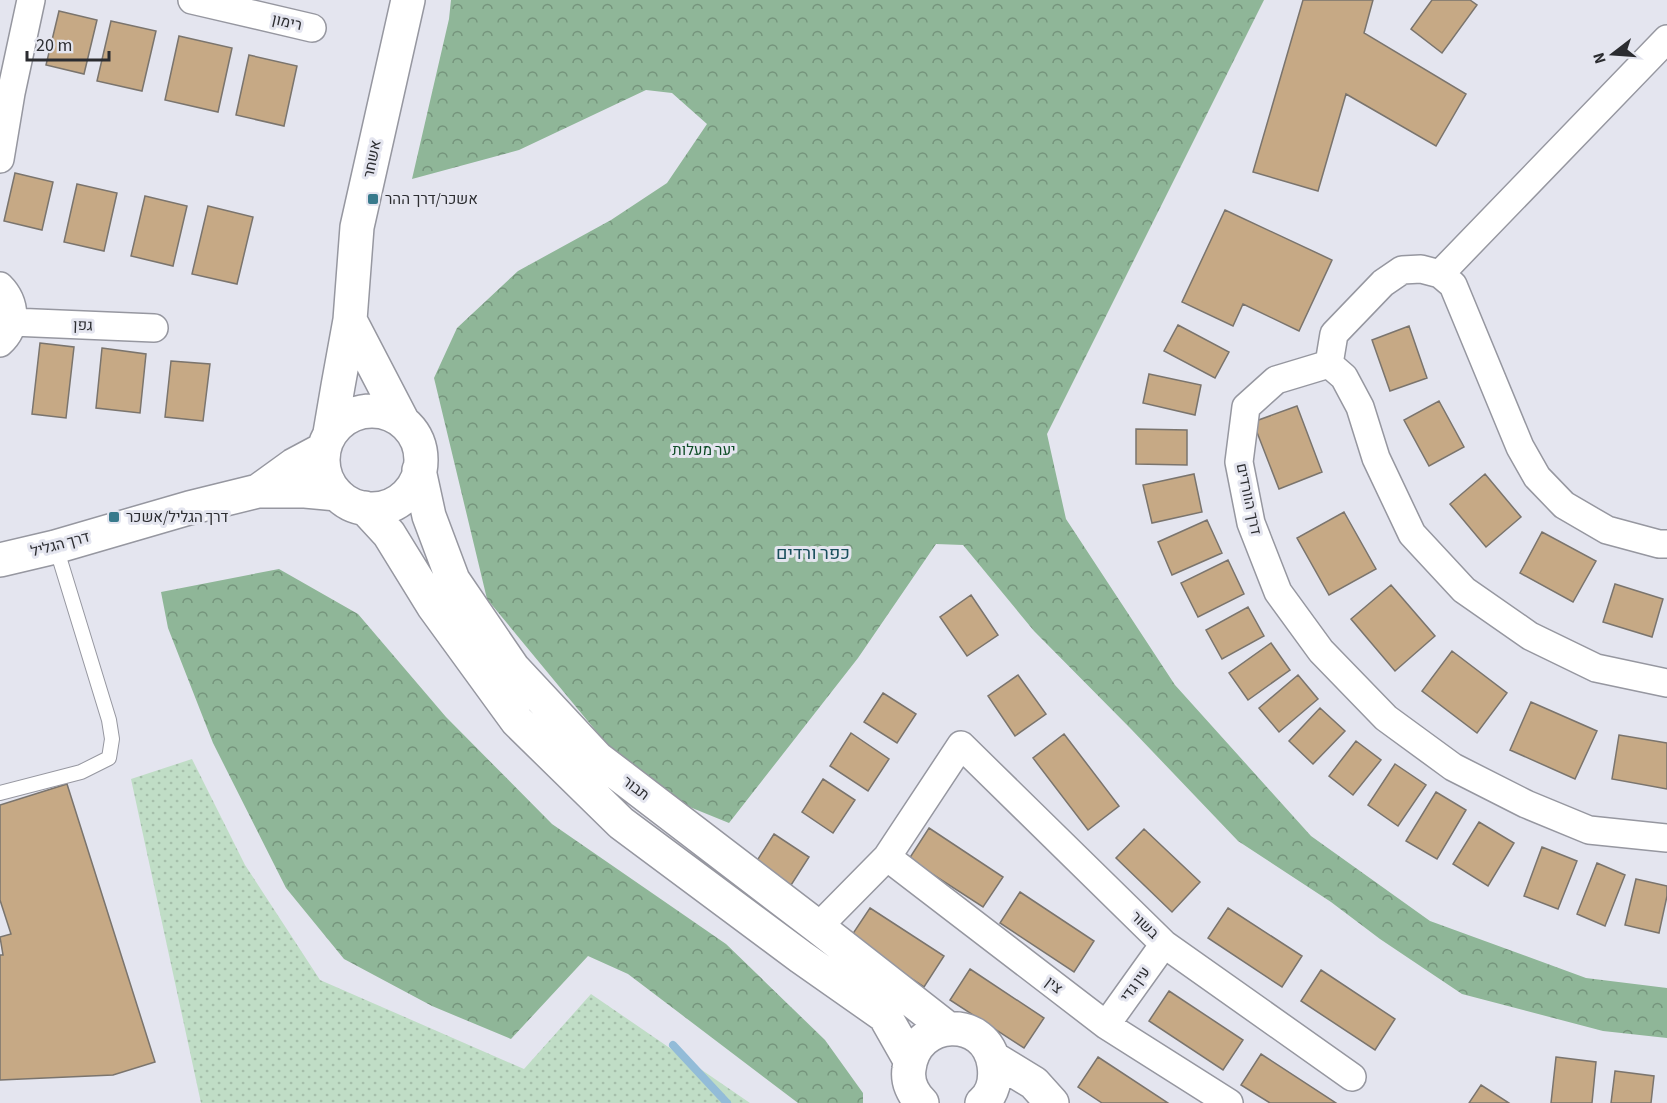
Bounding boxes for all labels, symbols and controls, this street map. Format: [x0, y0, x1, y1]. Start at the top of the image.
street label: רימון [270, 9, 304, 36]
scale bar [27, 24, 110, 62]
north arrow [1583, 24, 1643, 84]
text: 20 m [36, 33, 72, 58]
text: N [1588, 50, 1612, 66]
street label: אשחר [358, 138, 387, 180]
place label: אשכר/דרך ההר [385, 189, 478, 210]
marker: אשכר/דרך ההר [366, 192, 380, 206]
street label: גפן [73, 315, 93, 336]
park label: יער מעלות [672, 440, 736, 461]
street label: דרך הוורדים [1231, 461, 1266, 537]
place label: דרך הגליל/אשכר [126, 507, 229, 528]
marker: דרך הגליל/אשכר [107, 510, 121, 524]
street label: דרך הגליל [28, 527, 92, 562]
district label: כפר ורדים [776, 541, 850, 566]
street label: תבור [618, 771, 654, 806]
street label: בשור [1126, 907, 1163, 944]
street label: עין גדי [1116, 962, 1155, 1006]
street label: צין [1041, 972, 1067, 999]

